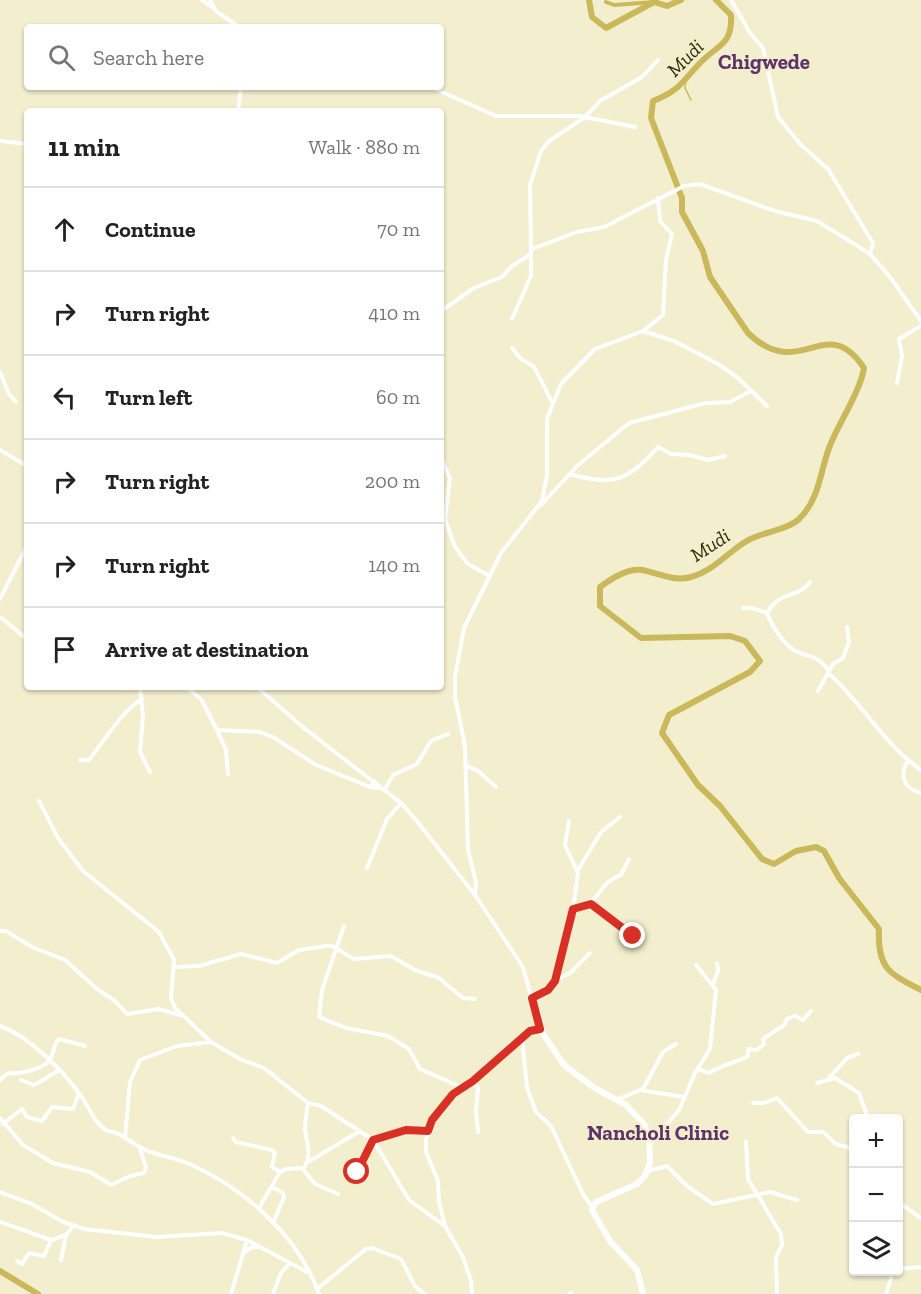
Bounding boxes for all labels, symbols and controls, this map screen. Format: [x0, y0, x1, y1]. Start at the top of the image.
search box [24, 24, 444, 90]
water label: Mudi [661, 34, 709, 82]
icon: search [45, 41, 78, 74]
text: Search here [93, 44, 204, 71]
district label: Chigwede [718, 49, 810, 74]
text: 11 min [48, 131, 120, 163]
text: Walk · 880 m [309, 135, 420, 159]
icon: ahead [48, 213, 81, 246]
text: Continue [105, 216, 196, 243]
text: 70 m [377, 217, 420, 241]
icon: right [48, 297, 81, 330]
text: Turn right [105, 300, 209, 327]
text: 410 m [368, 301, 420, 325]
icon: left [48, 381, 81, 414]
text: Turn left [105, 384, 192, 411]
text: 60 m [376, 385, 420, 409]
icon: right [48, 465, 81, 498]
text: Turn right [105, 468, 209, 495]
text: 200 m [365, 469, 420, 493]
water label: Mudi [686, 523, 734, 567]
icon: right [48, 549, 81, 582]
text: Turn right [105, 552, 209, 579]
text: 140 m [368, 553, 420, 577]
icon: arrive [48, 633, 81, 666]
text: Arrive at destination [105, 636, 308, 663]
route end [619, 922, 645, 948]
map controls [849, 1114, 903, 1276]
button: + [849, 1114, 903, 1168]
district label: Nancholi Clinic [587, 1120, 729, 1145]
route start [343, 1158, 369, 1184]
button: − [849, 1168, 903, 1222]
button: layers [849, 1222, 903, 1276]

